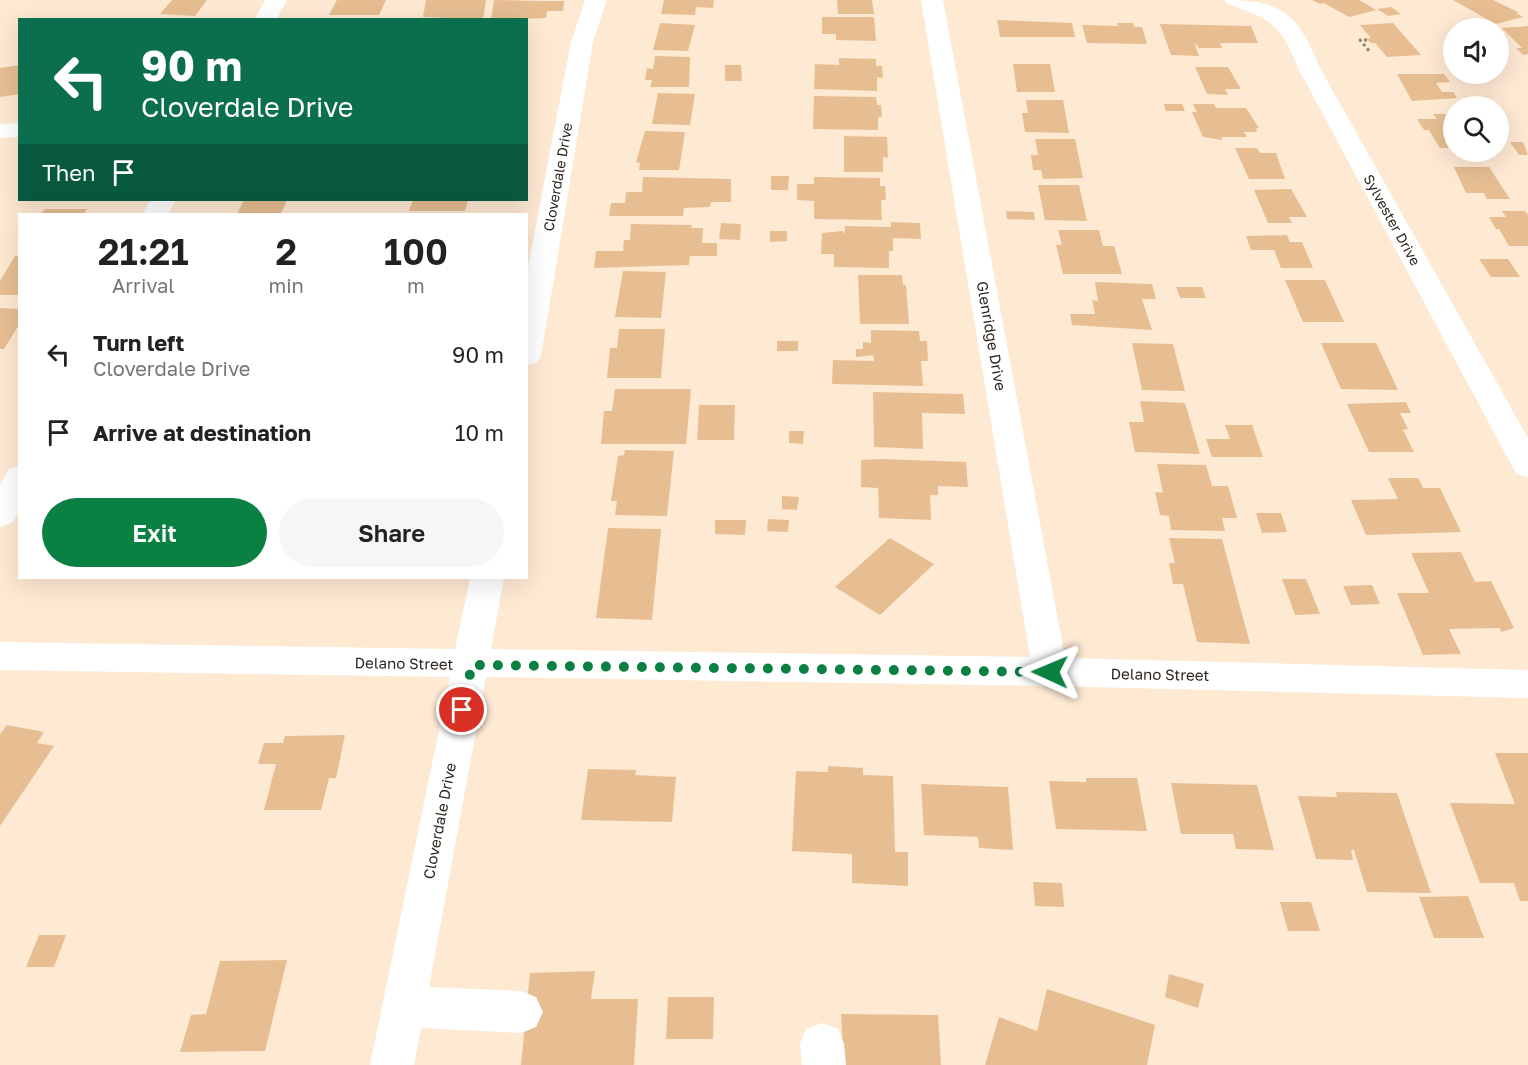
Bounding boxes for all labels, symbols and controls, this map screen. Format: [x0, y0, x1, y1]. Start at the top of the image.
map controls [1443, 18, 1509, 162]
button: sound [1443, 18, 1509, 84]
text: 90 m [141, 40, 242, 90]
icon: left [42, 42, 120, 120]
text: Cloverdale Drive [141, 91, 353, 123]
button: search [1443, 96, 1509, 162]
street label: Cloverdale Drive [540, 121, 575, 233]
icon: arrive [107, 156, 140, 189]
text: Then [42, 159, 95, 186]
street label: Sylvester Drive [1360, 171, 1424, 268]
text: 21:21 [98, 230, 189, 273]
text: 2 [275, 230, 297, 273]
text: 100 [384, 230, 448, 273]
text: Arrival [112, 273, 175, 297]
text: min [269, 273, 304, 297]
text: m [407, 273, 425, 297]
street label: Glenridge Drive [973, 280, 1011, 392]
text: Turn left [93, 329, 184, 356]
icon: left [42, 338, 75, 371]
text: 90 m [452, 341, 504, 368]
text: Cloverdale Drive [93, 356, 250, 380]
icon: arrive [42, 416, 75, 449]
text: Arrive at destination [93, 419, 311, 446]
text: 10 m [455, 419, 504, 446]
button: Exit [42, 498, 267, 567]
button: Share [279, 498, 504, 567]
position arrow [1018, 640, 1082, 704]
street label: Delano Street [354, 653, 454, 673]
street label: Delano Street [1110, 664, 1210, 684]
pin [436, 684, 487, 735]
icon: arrive [445, 693, 478, 726]
street label: Cloverdale Drive [419, 761, 459, 880]

